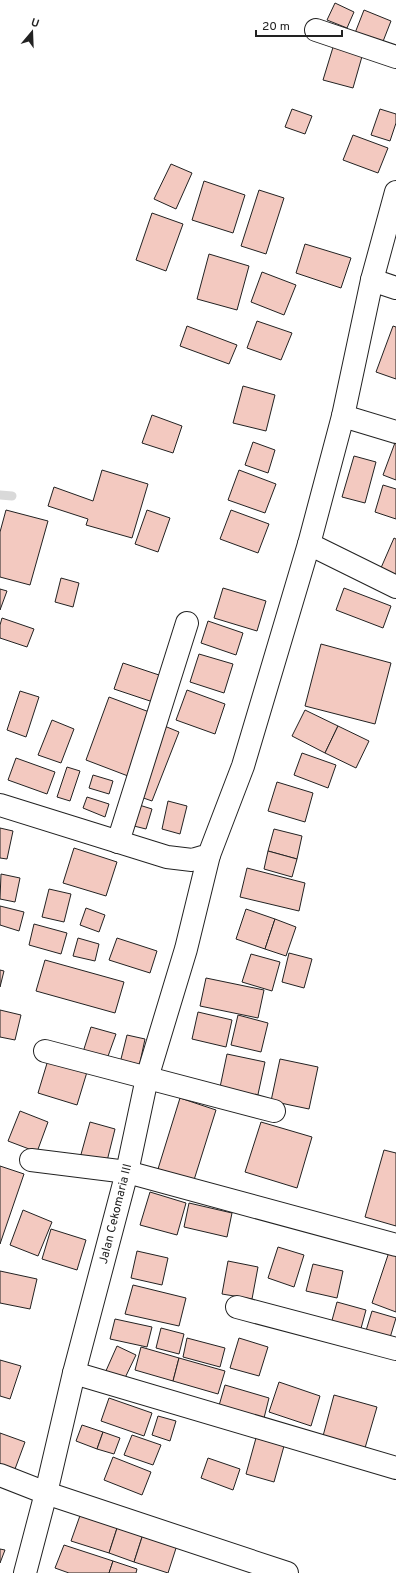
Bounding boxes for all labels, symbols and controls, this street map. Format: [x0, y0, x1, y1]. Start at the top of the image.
north arrow [12, 12, 52, 52]
scale bar [256, 12, 342, 38]
text: U [29, 16, 41, 31]
text: 20 m [262, 19, 290, 35]
street label: Jalan Cekomaria III [96, 1162, 136, 1266]

